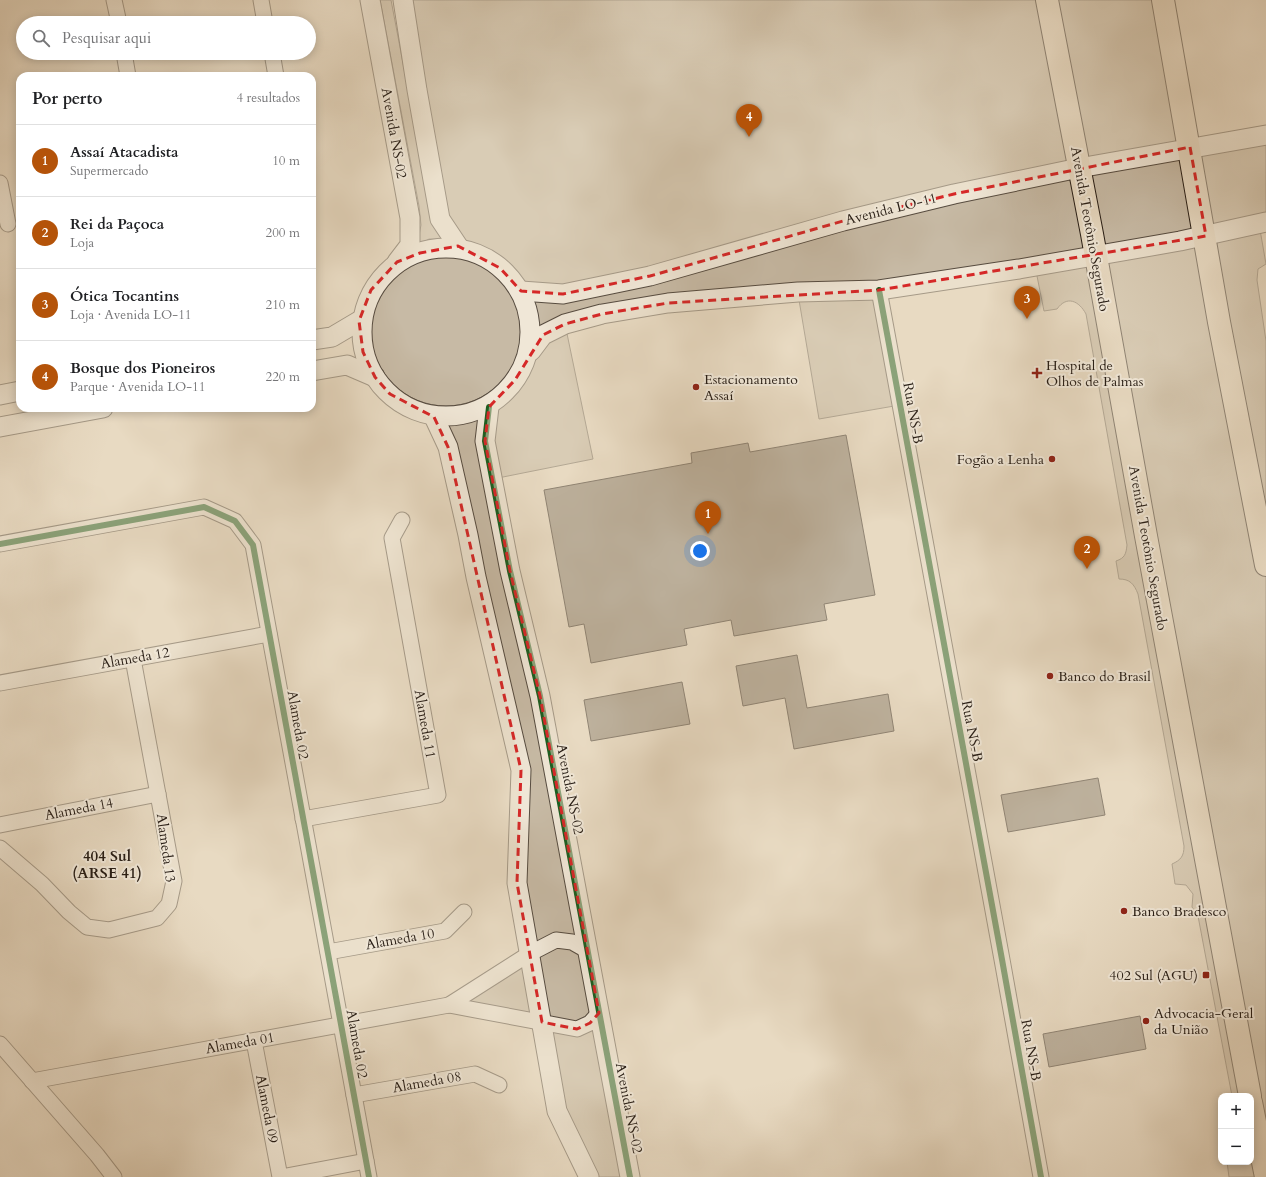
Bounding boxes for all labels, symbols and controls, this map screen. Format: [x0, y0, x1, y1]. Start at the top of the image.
search box [16, 16, 316, 60]
icon: search [30, 27, 52, 49]
text: Pesquisar aqui [62, 28, 151, 48]
street label: Avenida NS-02 [377, 86, 411, 180]
text: Por perto [32, 87, 102, 110]
text: 4 resultados [236, 89, 300, 107]
pin: 4 [736, 104, 762, 137]
text: Assaí Atacadista [70, 142, 179, 162]
street label: Avenida Teotônio Segurado [1066, 145, 1114, 313]
text: 1 [42, 152, 48, 170]
text: 10 m [272, 152, 300, 170]
text: Supermercado [70, 162, 148, 180]
street label: Avenida LO-11 [843, 188, 939, 230]
text: Rei da Paçoca [70, 214, 164, 234]
text: 2 [42, 224, 48, 242]
text: 200 m [266, 224, 300, 242]
text: Loja [70, 234, 94, 252]
text: Ótica Tocantins [70, 286, 179, 306]
pin: 3 [1014, 286, 1040, 319]
text: 3 [42, 296, 48, 314]
text: 210 m [266, 296, 300, 314]
text: Loja · Avenida LO-11 [70, 306, 191, 324]
place label: Hospital de Olhos de Palmas [1046, 356, 1144, 391]
text: Bosque dos Pioneiros [70, 358, 215, 378]
marker: Hospital de Olhos de Palmas [1031, 367, 1043, 379]
text: 4 [42, 368, 48, 386]
text: 220 m [266, 368, 300, 386]
place label: Estacionamento Assaí [704, 370, 798, 405]
text: Parque · Avenida LO-11 [70, 378, 205, 396]
street label: Rua NS-B [898, 381, 928, 445]
marker: Estacionamento Assaí [691, 382, 701, 392]
place label: Fogão a Lenha [957, 450, 1044, 469]
marker: Fogão a Lenha [1047, 454, 1057, 464]
street label: Avenida Teotônio Segurado [1124, 464, 1172, 632]
pin: 1 [695, 501, 721, 534]
pin: 2 [1074, 536, 1100, 569]
your location [690, 541, 710, 561]
street label: Alameda 12 [99, 643, 171, 673]
place label: Banco do Brasil [1058, 667, 1151, 686]
marker: Banco do Brasil [1045, 671, 1055, 681]
street label: Alameda 11 [410, 688, 440, 760]
street label: Alameda 02 [283, 689, 313, 761]
street label: Rua NS-B [957, 699, 987, 763]
street label: Avenida NS-02 [552, 742, 588, 836]
street label: Alameda 14 [43, 793, 115, 825]
street label: Alameda 13 [152, 812, 180, 884]
district label: 404 Sul (ARSE 41) [72, 846, 142, 883]
place label: Banco Bradesco [1132, 902, 1227, 921]
marker: Banco Bradesco [1119, 906, 1129, 916]
street label: Alameda 10 [364, 924, 436, 954]
place label: 402 Sul (AGU) [1109, 966, 1198, 985]
marker: 402 Sul (AGU) [1201, 970, 1211, 980]
place label: Advocacia-Geral da União [1154, 1004, 1254, 1039]
street label: Alameda 02 [342, 1008, 372, 1080]
marker: Advocacia-Geral da União [1141, 1016, 1151, 1026]
street label: Rua NS-B [1016, 1018, 1046, 1082]
street label: Alameda 01 [204, 1028, 276, 1058]
street label: Avenida NS-02 [611, 1061, 647, 1155]
street label: Alameda 08 [391, 1067, 463, 1097]
street label: Alameda 09 [251, 1073, 283, 1145]
map controls [1218, 1093, 1254, 1165]
button: + [1218, 1093, 1254, 1129]
button: − [1218, 1129, 1254, 1165]

